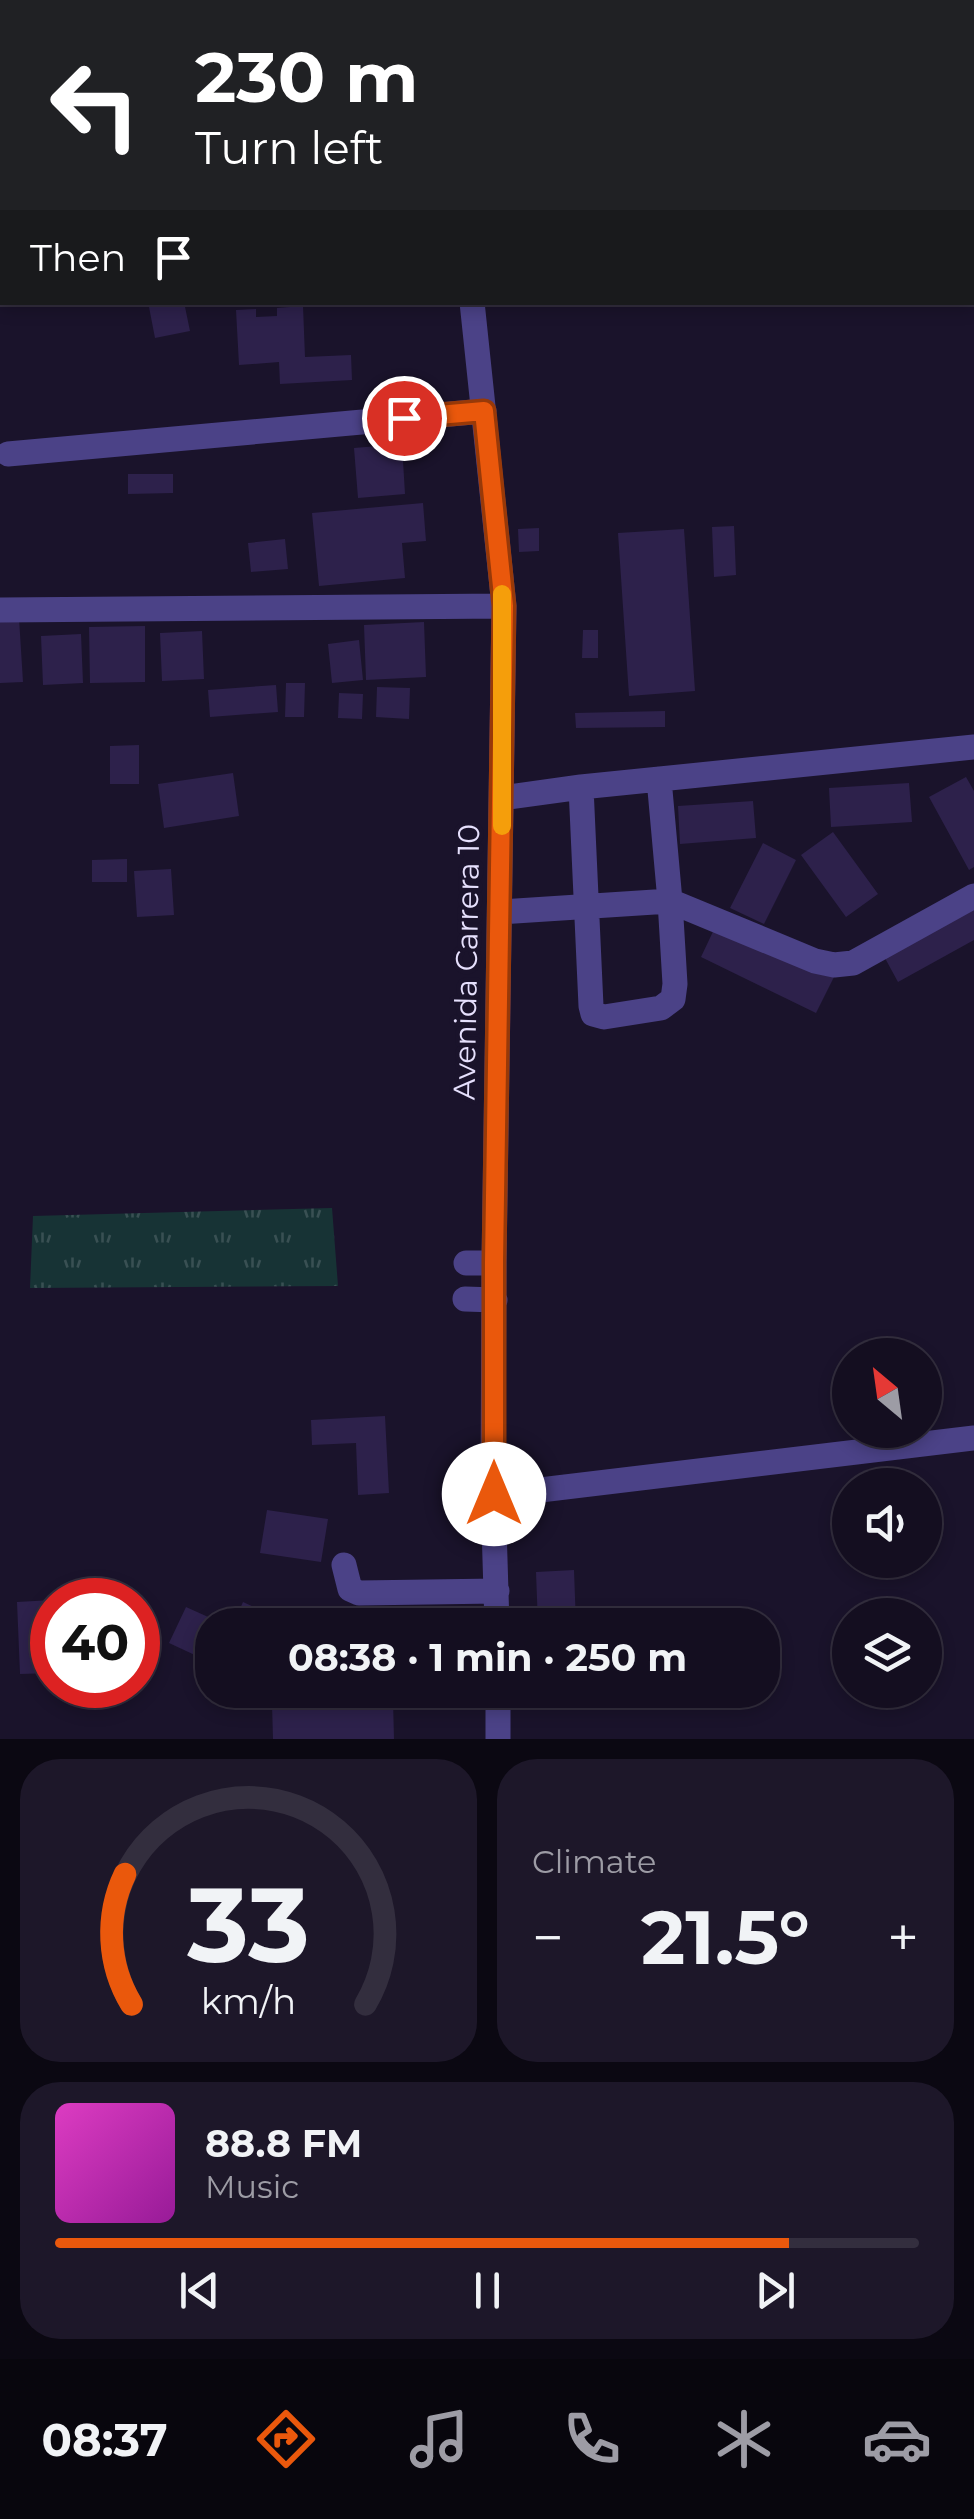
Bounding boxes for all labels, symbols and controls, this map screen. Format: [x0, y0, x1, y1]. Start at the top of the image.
text: 230 m [195, 34, 419, 120]
icon: left [30, 40, 160, 170]
text: Turn left [195, 120, 383, 175]
icon: arrive [146, 230, 201, 285]
text: Then [30, 234, 126, 281]
pin [362, 376, 447, 461]
icon: arrive [377, 391, 432, 446]
street label: Avenida Carrera 10 [446, 824, 487, 1100]
north arrow [832, 1338, 942, 1448]
map controls [832, 1338, 942, 1708]
position arrow [442, 1442, 546, 1546]
button: sound [832, 1468, 942, 1578]
speed limit sign: 40 [30, 1578, 160, 1708]
button: layers [832, 1598, 942, 1708]
text: 08:38 · 1 min · 250 m [288, 1634, 687, 1681]
text: Climate [532, 1842, 656, 1881]
text: 33 [186, 1861, 310, 1988]
text: 21.5° [641, 1891, 810, 1983]
text: − [532, 1904, 564, 1971]
text: + [887, 1904, 919, 1971]
text: km/h [201, 1979, 296, 2023]
text: 88.8 FM [205, 2120, 362, 2167]
text: Music [205, 2167, 299, 2206]
icon: previous [172, 2263, 227, 2318]
icon: pause [460, 2263, 515, 2318]
icon: next [748, 2263, 803, 2318]
icon: directions [251, 2404, 321, 2474]
icon: music [404, 2404, 474, 2474]
icon: phone [557, 2404, 627, 2474]
icon: climate [709, 2404, 779, 2474]
icon: car [862, 2404, 932, 2474]
text: 08:37 [41, 2412, 168, 2467]

